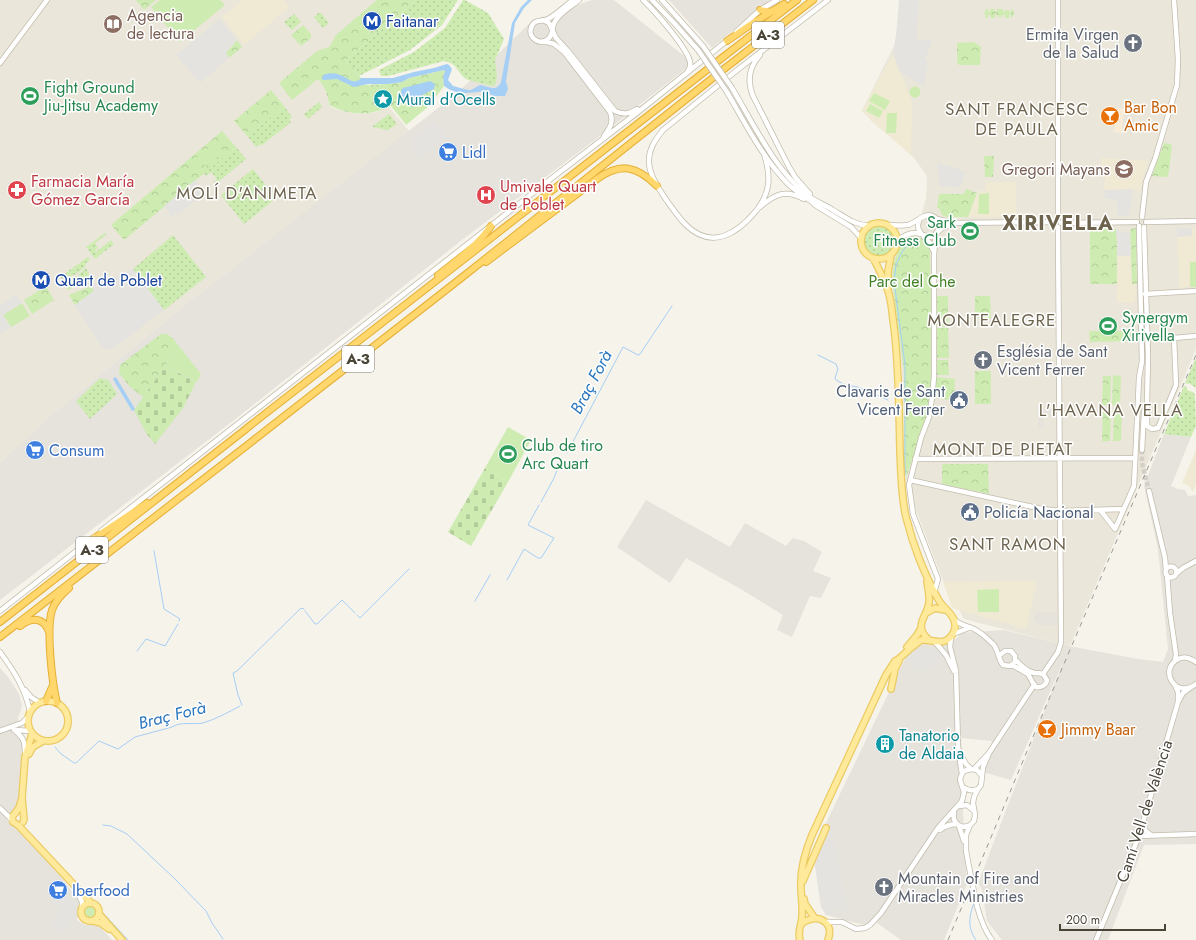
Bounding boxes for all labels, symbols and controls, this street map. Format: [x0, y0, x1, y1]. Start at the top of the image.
place label: Agencia de lectura [127, 4, 194, 45]
metro station icon: Faitanar [361, 10, 383, 32]
place label: Faitanar [386, 10, 439, 33]
library icon: Agencia de lectura [102, 13, 124, 35]
road number: A-3 [752, 22, 784, 48]
place label: Ermita Virgen de la Salud [1026, 23, 1119, 64]
church icon: Ermita Virgen de la Salud [1122, 32, 1144, 54]
place label: Fight Ground Jiu-Jitsu Academy [42, 76, 159, 117]
sports icon: Fight Ground Jiu-Jitsu Academy [19, 85, 41, 107]
place icon: Mural d'Ocells [372, 88, 394, 110]
place label: Mural d'Ocells [397, 88, 496, 111]
place label: Bar Bon Amic [1124, 96, 1177, 137]
district label: SANT FRANCESC DE PAULA [945, 97, 1089, 141]
bar icon: Bar Bon Amic [1099, 105, 1121, 127]
supermarket icon: Lidl [437, 141, 459, 163]
place label: Lidl [462, 141, 486, 164]
place label: Gregori Mayans [1002, 158, 1110, 181]
school or university icon: Gregori Mayans [1113, 158, 1135, 180]
place label: Farmacia María Gómez García [31, 170, 134, 211]
place label: Umivale Quart de Poblet [500, 175, 596, 216]
pharmacy icon: Farmacia María Gómez García [6, 179, 28, 201]
district label: MOLÍ D'ANIMETA [176, 181, 318, 205]
hospital icon: Umivale Quart de Poblet [475, 184, 497, 206]
district label: XIRIVELLA [1002, 209, 1114, 238]
place label: Sark Fitness Club [874, 211, 957, 252]
sports icon: Sark Fitness Club [959, 220, 981, 242]
metro station icon: Quart de Poblet [30, 269, 52, 291]
place label: Quart de Poblet [55, 269, 162, 292]
park label: Parc del Che [868, 270, 956, 293]
place label: Synergym Xirivella [1122, 306, 1188, 347]
district label: MONTEALEGRE [928, 308, 1056, 332]
sports icon: Synergym Xirivella [1097, 315, 1119, 337]
place label: Església de Sant Vicent Ferrer [997, 340, 1107, 381]
water label: Braç Forà [564, 345, 618, 418]
road number: A-3 [342, 346, 374, 372]
church icon: Església de Sant Vicent Ferrer [972, 349, 994, 371]
place label: Clavaris de Sant Vicent Ferrer [836, 380, 946, 421]
public building icon: Clavaris de Sant Vicent Ferrer [948, 389, 970, 411]
district label: L'HAVANA VELLA [1039, 398, 1183, 422]
place label: Club de tiro Arc Quart [522, 434, 603, 475]
district label: MONT DE PIETAT [933, 437, 1073, 461]
supermarket icon: Consum [24, 439, 46, 461]
place label: Consum [49, 439, 104, 462]
sports icon: Club de tiro Arc Quart [497, 443, 519, 465]
public building icon: Policía Nacional [959, 501, 981, 523]
place label: Policía Nacional [984, 501, 1094, 524]
district label: SANT RAMON [949, 532, 1067, 556]
road number: A-3 [76, 537, 108, 563]
water label: Braç Forà [136, 695, 209, 735]
bar icon: Jimmy Baar [1036, 718, 1058, 740]
place label: Jimmy Baar [1059, 718, 1136, 741]
place label: Tanatorio de Aldaia [899, 724, 964, 765]
building icon: Tanatorio de Aldaia [874, 733, 896, 755]
street label: Camí Vell de València [1111, 737, 1178, 885]
place label: Mountain of Fire and Miracles Ministries [898, 867, 1039, 908]
church icon: Mountain of Fire and Miracles Ministries [873, 876, 895, 898]
supermarket icon: Iberfood [47, 879, 69, 901]
place label: Iberfood [72, 879, 130, 902]
scale bar [1060, 906, 1165, 932]
text: 200 m [1066, 911, 1100, 929]

